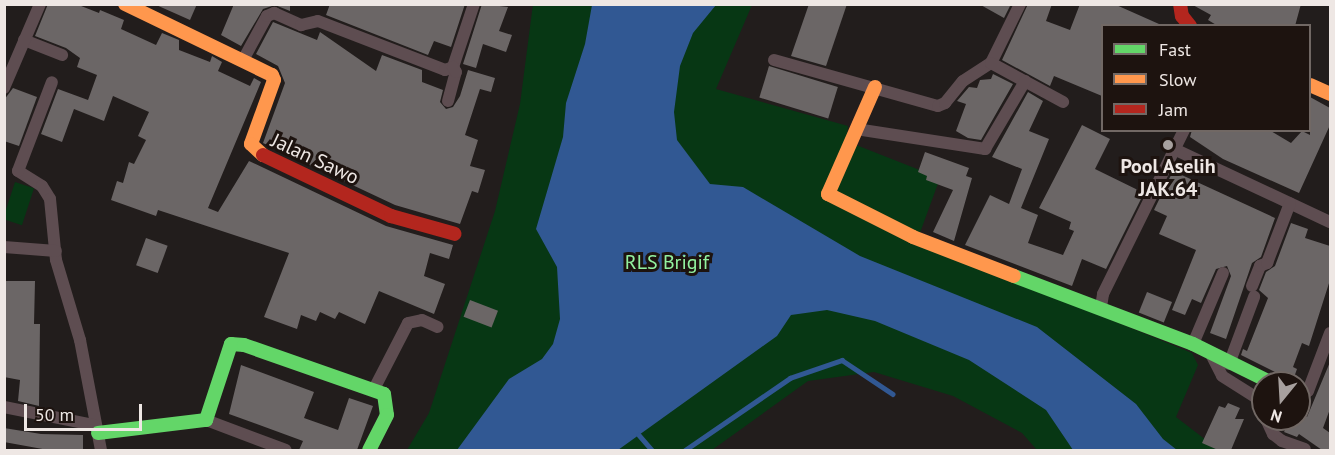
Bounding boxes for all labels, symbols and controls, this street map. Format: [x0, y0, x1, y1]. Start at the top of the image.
legend [1101, 24, 1311, 132]
text: Fast [1159, 38, 1191, 61]
text: Slow [1159, 68, 1197, 91]
text: Jam [1159, 98, 1188, 121]
street label: Jalan Sawo [268, 128, 362, 190]
marker: Pool Aselih JAK.64 [1161, 138, 1175, 152]
place label: Pool Aselih JAK.64 [1120, 154, 1216, 201]
park label: RLS Brigif [625, 250, 709, 274]
north arrow [1251, 371, 1311, 431]
scale bar [27, 392, 146, 430]
text: 50 m [35, 403, 74, 426]
text: N [1268, 405, 1284, 427]

